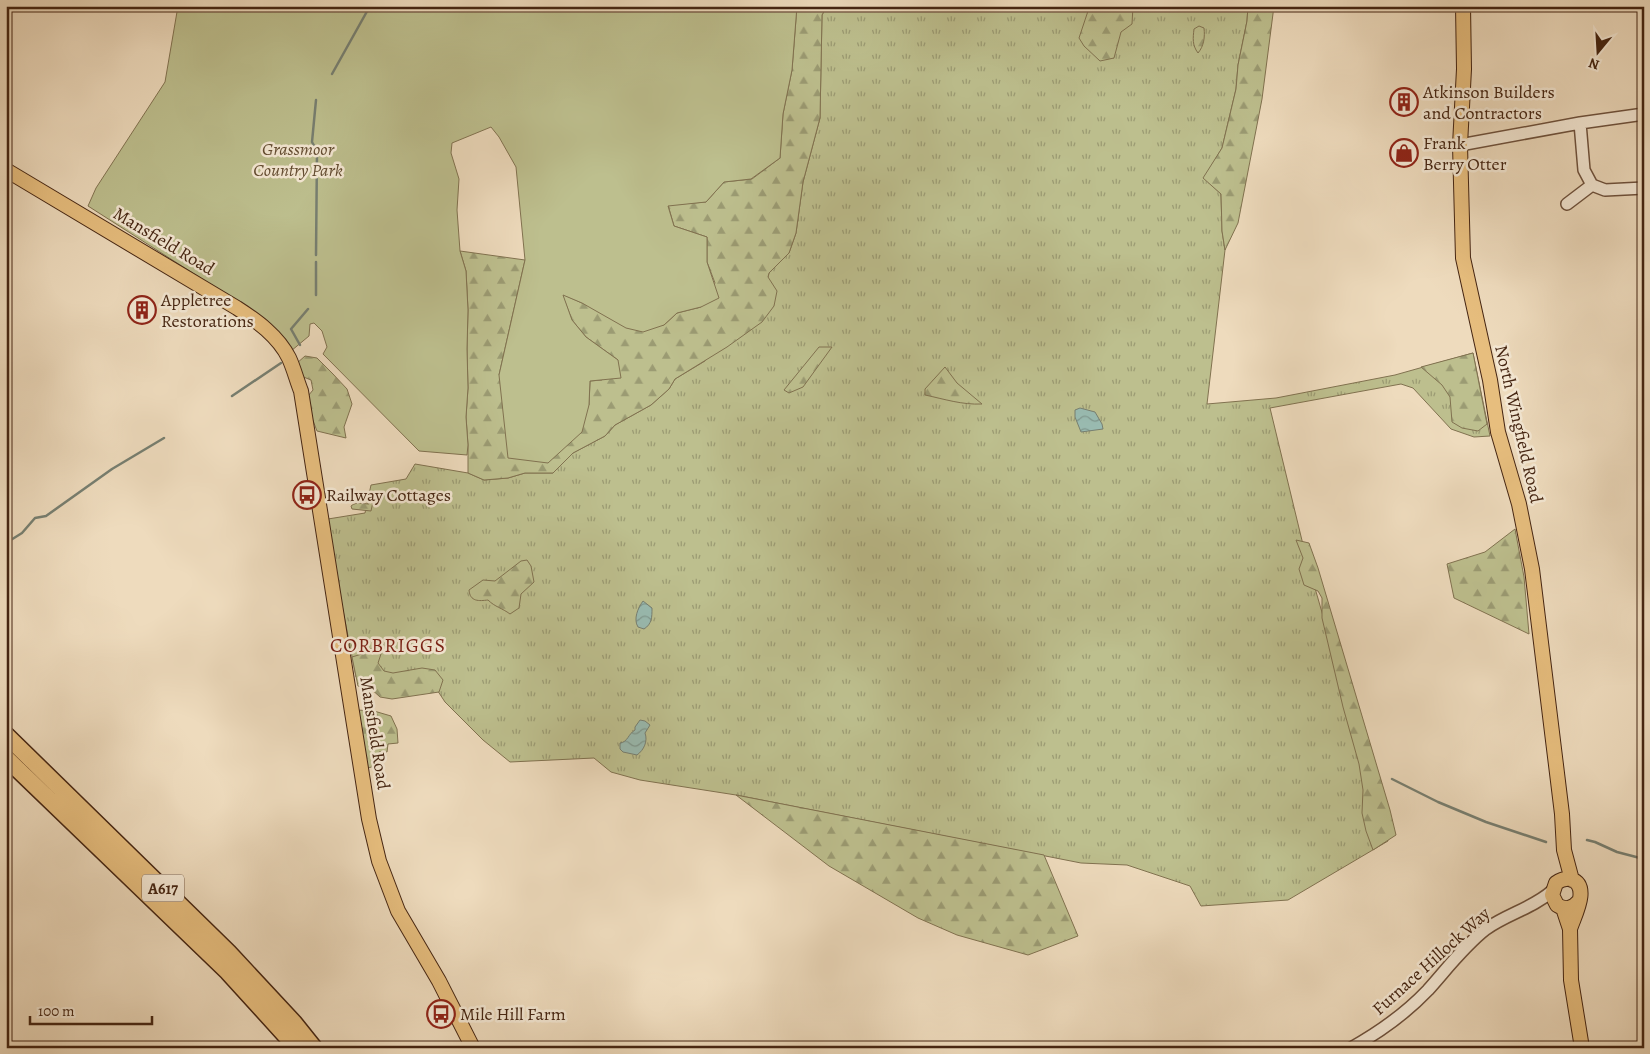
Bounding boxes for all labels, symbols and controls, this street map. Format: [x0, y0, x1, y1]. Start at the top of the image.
north arrow [1572, 28, 1622, 78]
text: N [1586, 53, 1602, 74]
place label: Atkinson Builders and Contractors [1422, 80, 1555, 125]
building icon: Atkinson Builders and Contractors [1389, 87, 1419, 117]
place label: Frank Berry Otter [1423, 131, 1507, 176]
park label: Grassmoor Country Park [253, 137, 343, 182]
shop icon: Frank Berry Otter [1389, 138, 1419, 168]
street label: Mansfield Road [109, 201, 219, 281]
place label: Appletree Restorations [160, 288, 254, 333]
building icon: Appletree Restorations [127, 295, 157, 325]
street label: North Wingfield Road [1489, 343, 1549, 506]
bus stop icon: Railway Cottages [292, 480, 322, 510]
place label: Railway Cottages [326, 483, 451, 507]
district label: CORBRIGGS [330, 632, 446, 659]
street label: Mansfield Road [354, 675, 396, 792]
road number: A617 [142, 874, 184, 901]
street label: Furnace Hillock Way [1367, 901, 1496, 1020]
scale bar [30, 994, 152, 1026]
bus stop icon: Mile Hill Farm [426, 999, 456, 1029]
text: 100 m [38, 1001, 75, 1021]
place label: Mile Hill Farm [460, 1002, 566, 1026]

